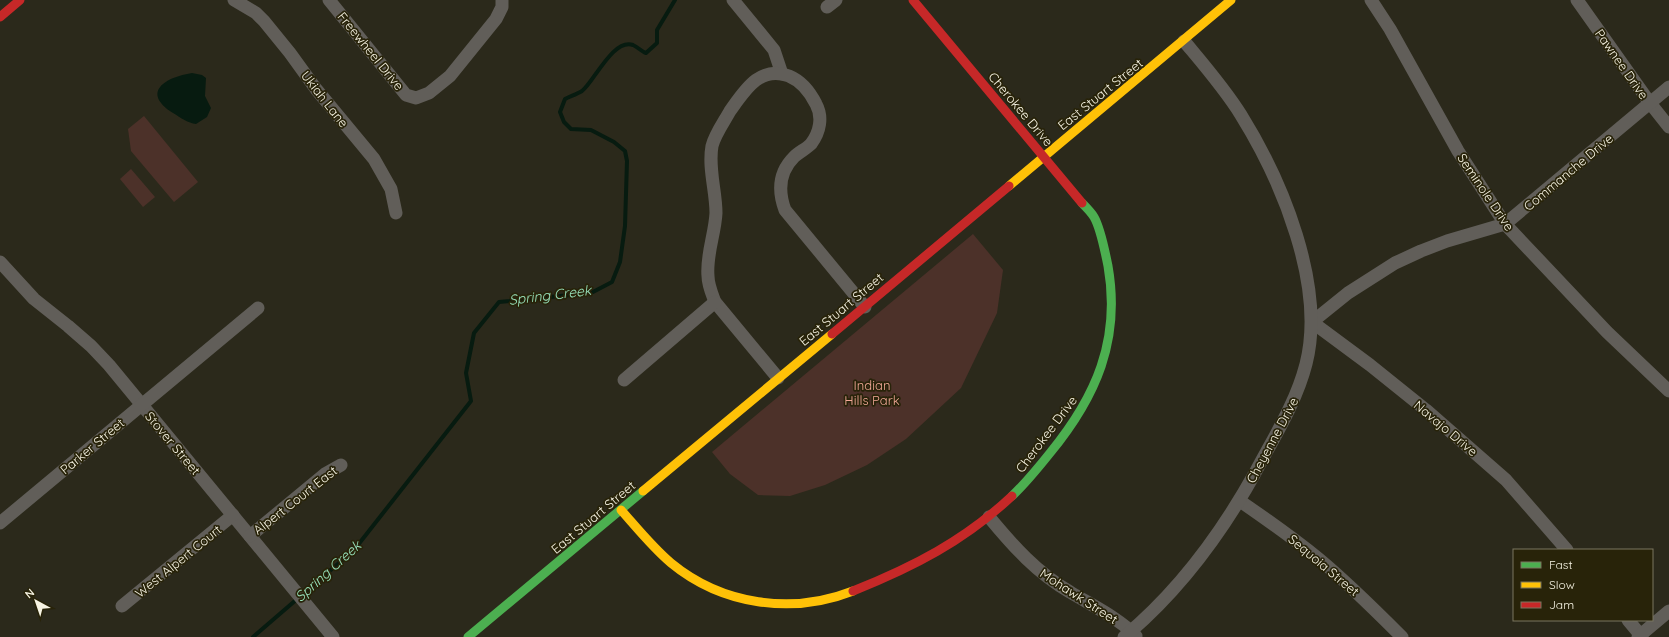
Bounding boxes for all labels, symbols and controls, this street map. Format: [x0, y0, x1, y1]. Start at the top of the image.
street label: Freewheel Drive [334, 9, 408, 93]
street label: Pawnee Drive [1592, 26, 1652, 102]
street label: East Stuart Street [1054, 55, 1146, 133]
street label: Ukiah Lane [298, 67, 352, 131]
street label: Cherokee Drive [985, 69, 1057, 149]
street label: Commanche Drive [1520, 130, 1616, 214]
street label: Seminole Drive [1454, 150, 1518, 234]
street label: East Stuart Street [796, 269, 886, 349]
water label: Spring Creek [508, 281, 594, 309]
park label: Indian Hills Park [844, 377, 900, 408]
street label: Cherokee Drive [1012, 392, 1080, 476]
street label: Cheyenne Drive [1243, 394, 1301, 486]
street label: Navajo Drive [1411, 397, 1481, 459]
street label: Stover Street [142, 408, 204, 478]
street label: Parker Street [57, 415, 127, 477]
street label: Alpert Court East [250, 462, 340, 538]
street label: East Stuart Street [548, 477, 638, 557]
street label: West Alpert Court [132, 521, 224, 601]
street label: Sequoia Street [1285, 531, 1363, 599]
water label: Spring Creek [291, 536, 366, 605]
legend [1513, 549, 1653, 621]
text: Fast [1549, 557, 1573, 572]
street label: Mohawk Street [1037, 565, 1121, 627]
text: Slow [1549, 577, 1575, 592]
north arrow [16, 581, 56, 621]
text: N [22, 585, 37, 601]
text: Jam [1549, 597, 1574, 612]

